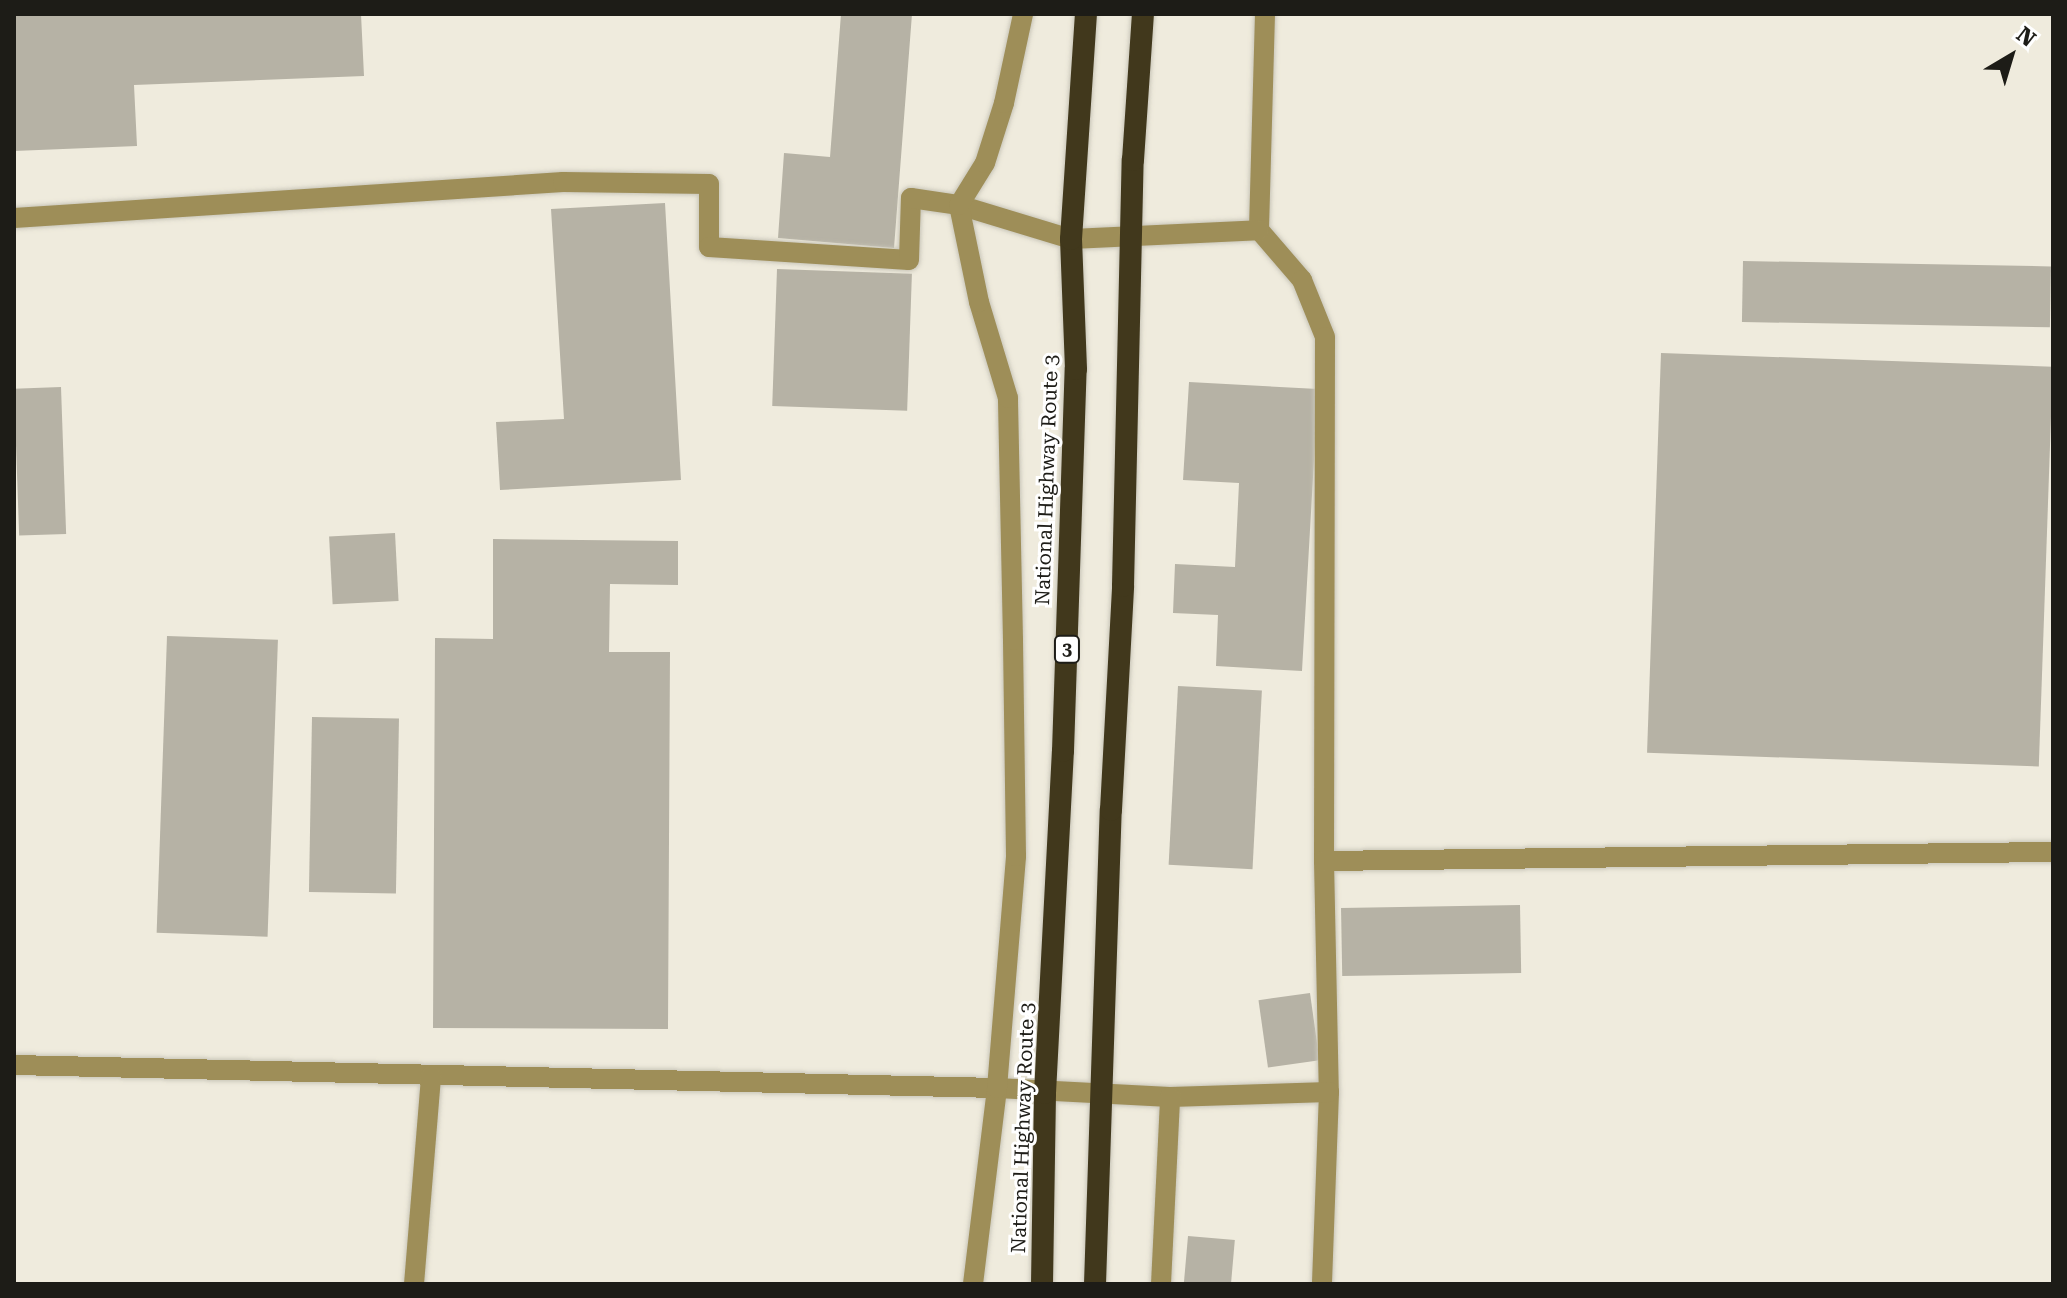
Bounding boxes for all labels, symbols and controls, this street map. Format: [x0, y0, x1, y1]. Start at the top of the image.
north arrow [1971, 16, 2051, 96]
text: N [2012, 22, 2040, 52]
street label: National Highway Route 3 [1031, 354, 1063, 606]
road number: 3 [1053, 635, 1081, 663]
street label: National Highway Route 3 [1007, 1002, 1039, 1254]

